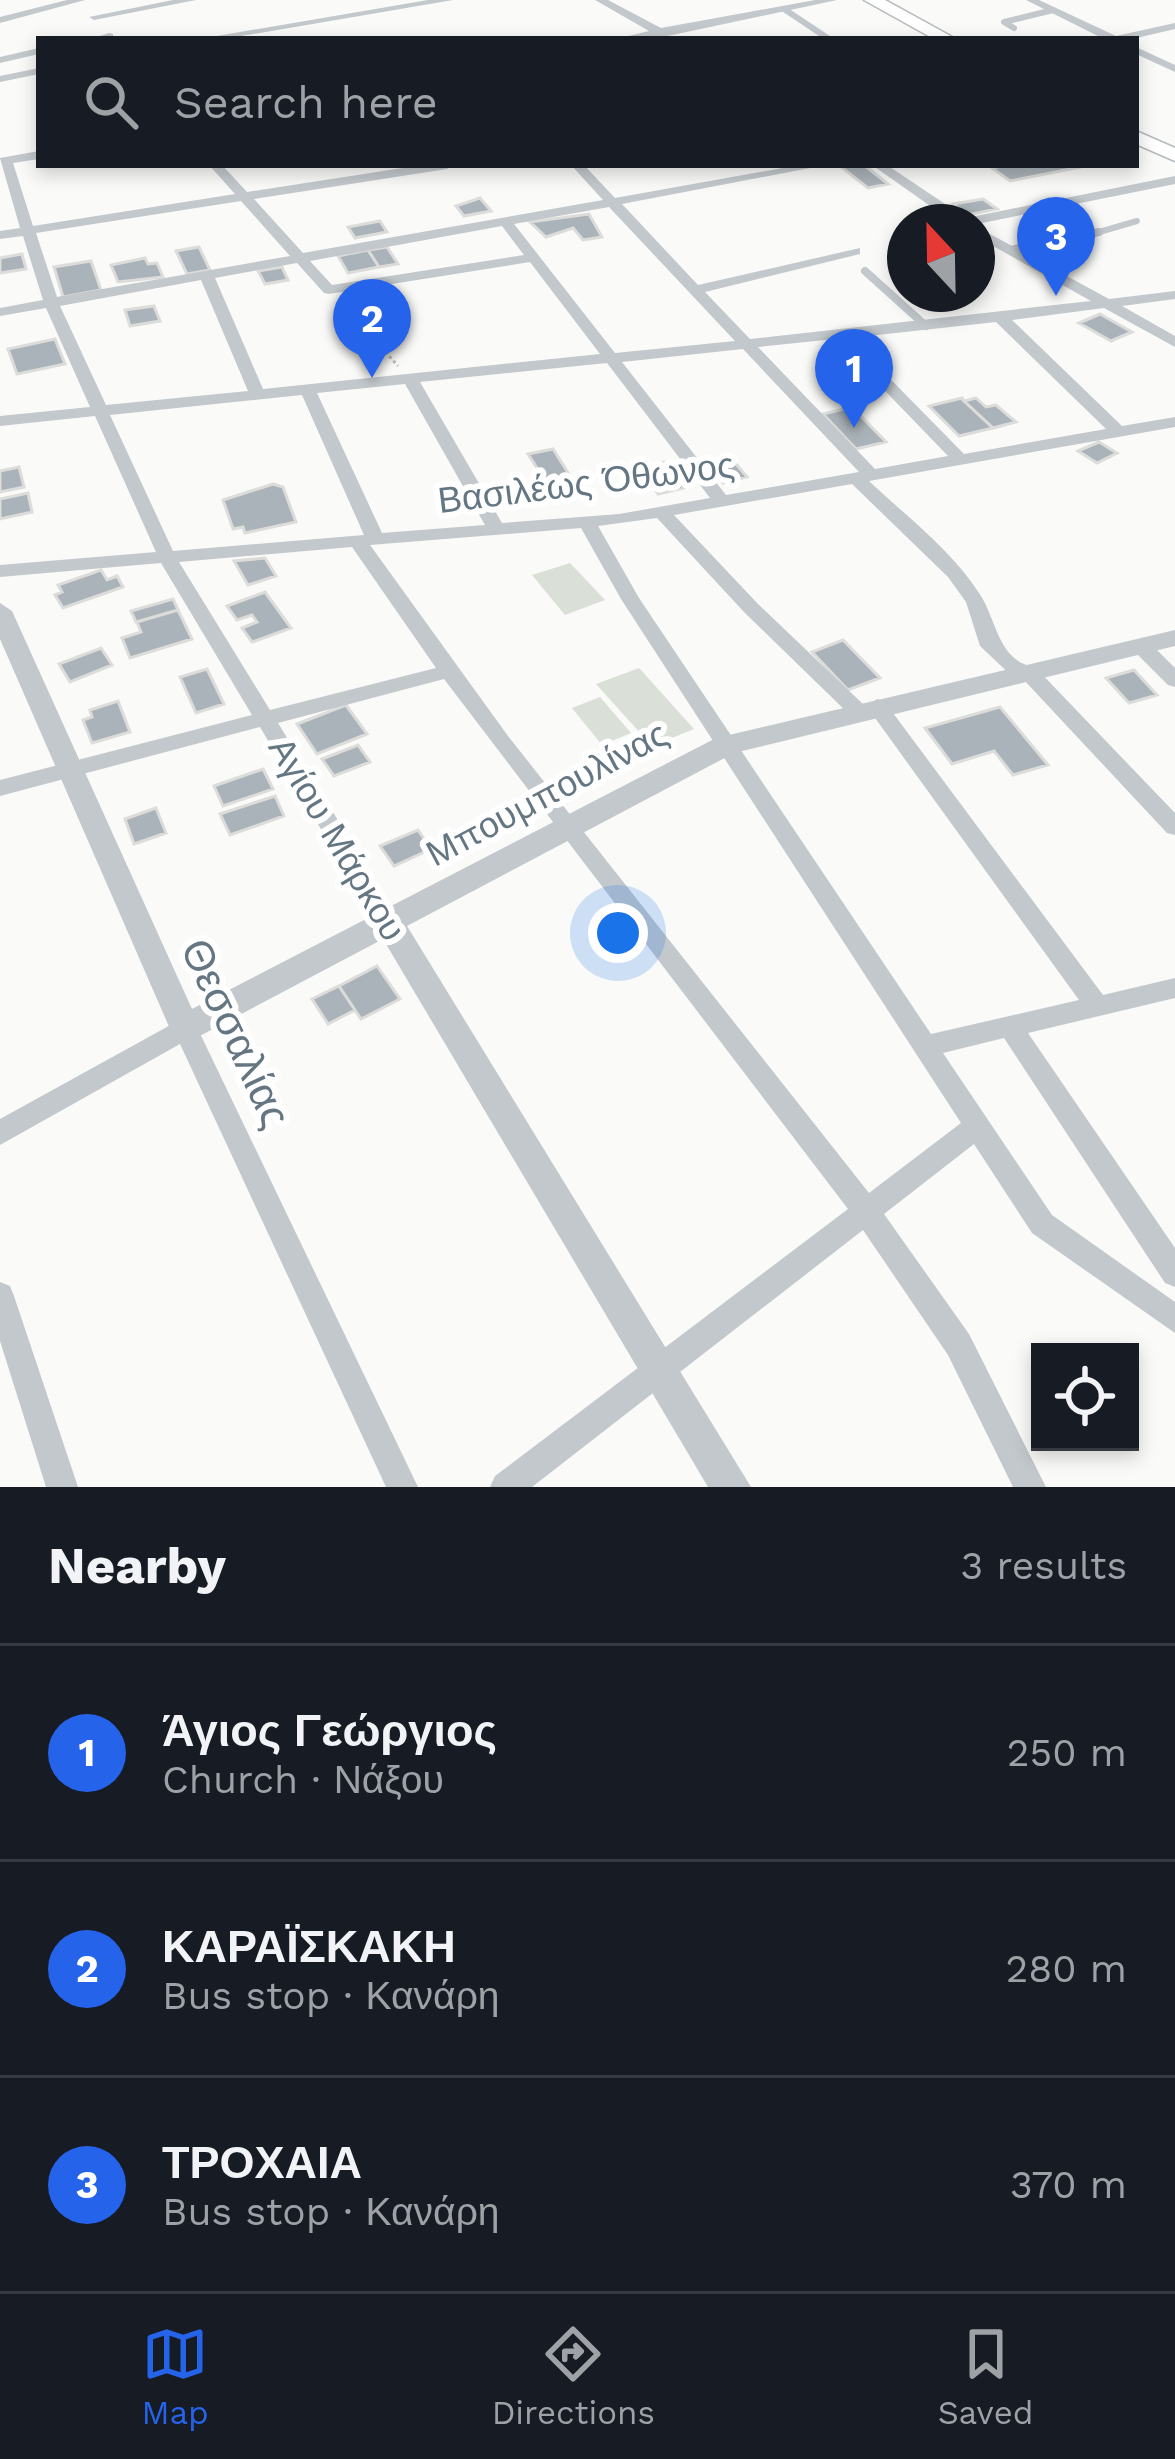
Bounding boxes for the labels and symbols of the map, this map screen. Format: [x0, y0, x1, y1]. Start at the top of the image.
pin: 3 [1017, 197, 1095, 296]
north arrow [887, 204, 995, 312]
pin: 2 [333, 279, 411, 378]
pin: 1 [815, 329, 893, 428]
street label: Βασιλέως Όθωνος [435, 444, 737, 522]
street label: Μπουμπουλίνας [419, 713, 675, 875]
street label: Αγίου Μάρκου [260, 730, 414, 948]
your location [588, 903, 648, 963]
street label: Θεσσαλίας [171, 931, 301, 1135]

